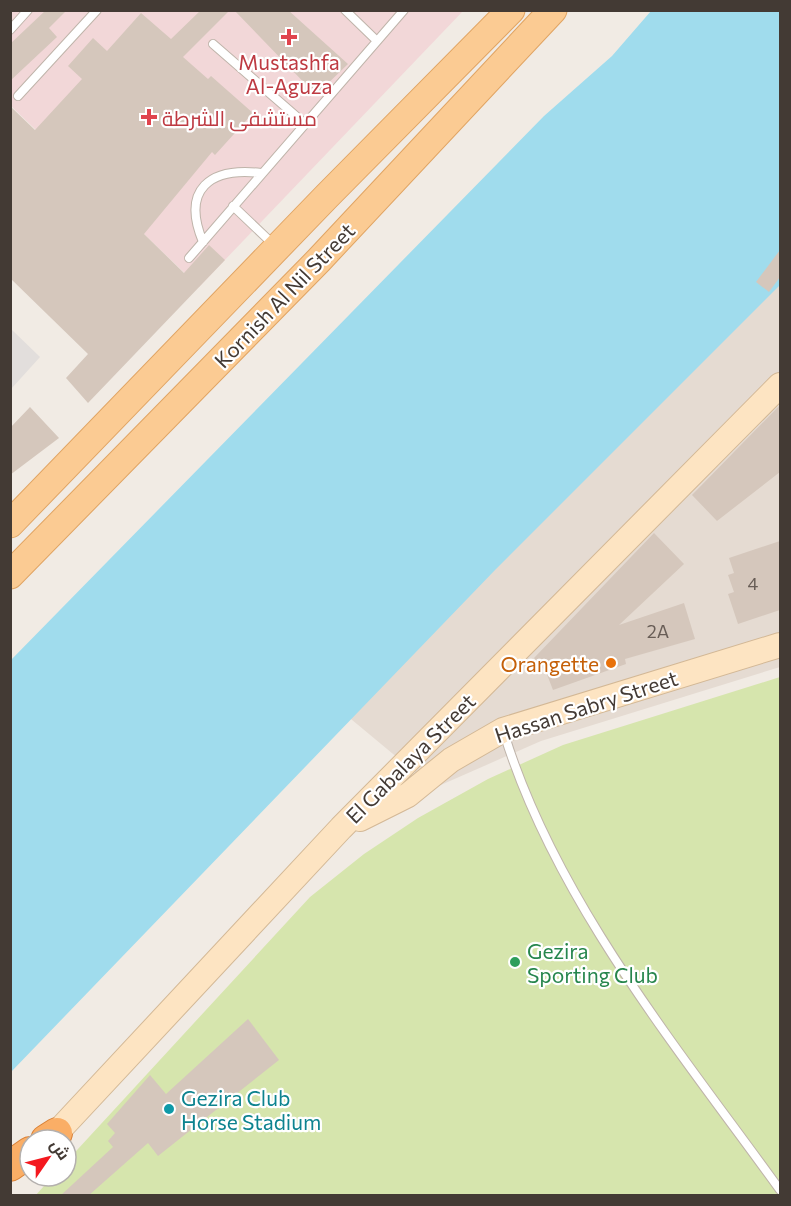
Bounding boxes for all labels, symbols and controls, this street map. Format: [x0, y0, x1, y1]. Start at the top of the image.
marker: Mustashfa Al-Aguza [280, 28, 298, 46]
place label: Mustashfa Al-Aguza [238, 49, 340, 98]
place label: مستشفى الشرطة [162, 105, 317, 132]
marker: مستشفى الشرطة [140, 108, 158, 126]
street label: Kornish Al Nil Street [209, 218, 359, 372]
house number: 4 [748, 572, 759, 594]
house number: 2A [647, 620, 669, 642]
place label: Orangette [500, 651, 599, 676]
marker: Orangette [604, 656, 618, 670]
street label: Hassan Sabry Street [491, 665, 681, 747]
street label: El Gabalaya Street [340, 688, 480, 828]
place label: Gezira Sporting Club [527, 938, 658, 987]
marker: Gezira Sporting Club [508, 955, 522, 969]
place label: Gezira Club Horse Stadium [181, 1085, 321, 1134]
marker: Gezira Club Horse Stadium [162, 1102, 176, 1116]
north arrow [18, 1128, 78, 1188]
text: ش [46, 1135, 74, 1164]

